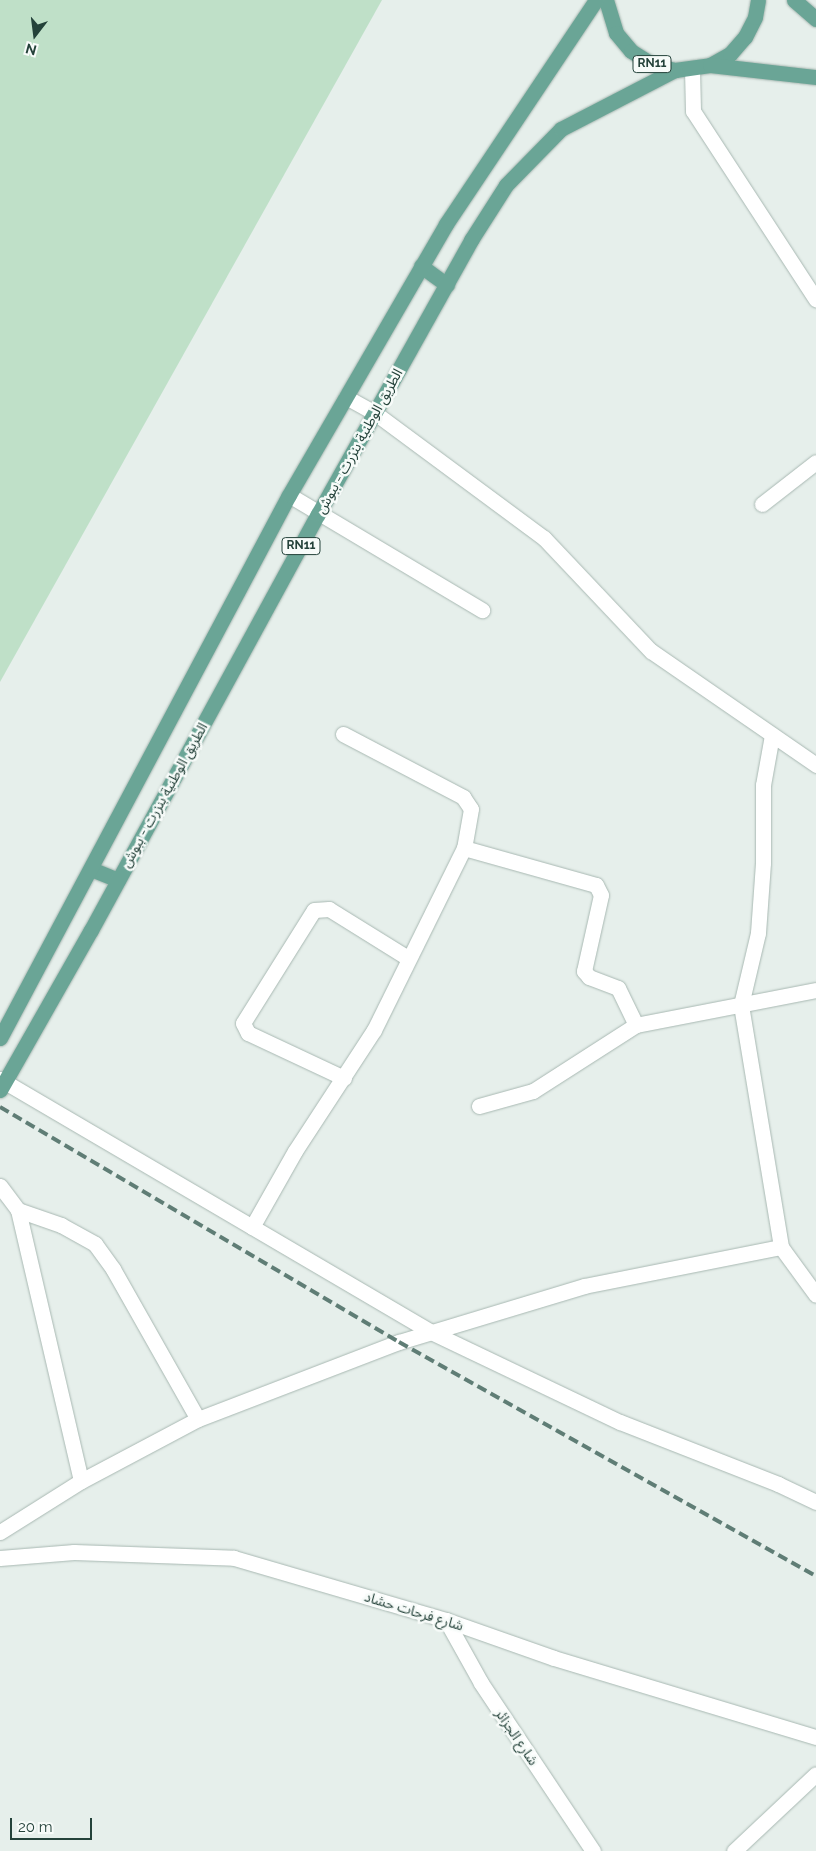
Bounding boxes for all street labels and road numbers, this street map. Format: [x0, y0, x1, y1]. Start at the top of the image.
road number: RN11 [632, 54, 672, 74]
street label: الطريق الوطنية بنزرت - ببوش [312, 366, 406, 516]
road number: RN11 [281, 536, 321, 556]
street label: الطريق الوطنية بنزرت - ببوش [117, 720, 211, 870]
street label: شارع فرحات حشاد [362, 1588, 466, 1634]
street label: شارع الجزائر [492, 1706, 542, 1768]

